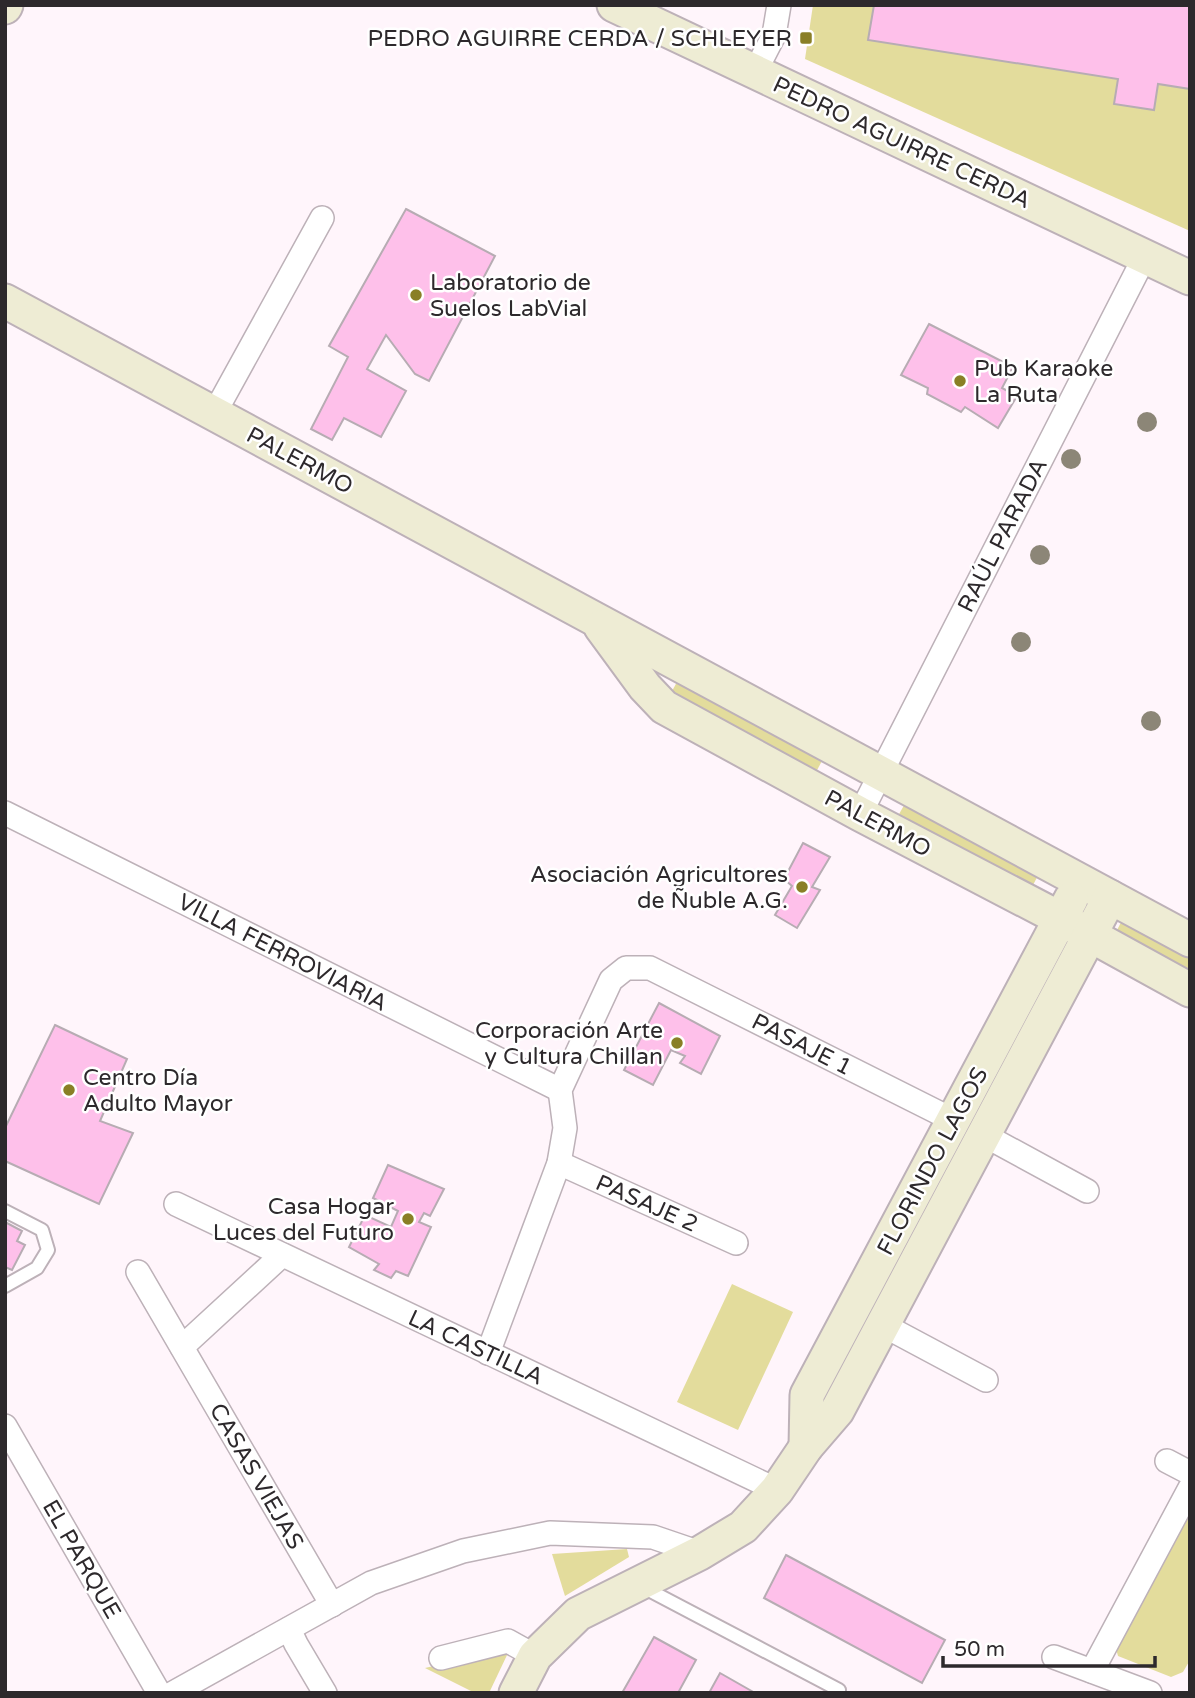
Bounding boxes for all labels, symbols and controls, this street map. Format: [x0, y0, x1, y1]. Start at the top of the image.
place label: PEDRO AGUIRRE CERDA / SCHLEYER [367, 25, 792, 53]
marker: PEDRO AGUIRRE CERDA / SCHLEYER [798, 30, 814, 46]
street label: PEDRO AGUIRRE CERDA [768, 71, 1035, 215]
place label: Laboratorio de Suelos LabVial [430, 269, 591, 323]
marker: Laboratorio de Suelos LabVial [408, 287, 424, 303]
place label: Pub Karaoke La Ruta [974, 355, 1113, 409]
marker: Pub Karaoke La Ruta [952, 373, 968, 389]
street label: PALERMO [241, 421, 358, 501]
street label: RAÚL PARADA [952, 454, 1054, 617]
street label: PALERMO [819, 784, 936, 864]
place label: Asociación Agricultores de Ñuble A.G. [530, 861, 788, 915]
marker: Asociación Agricultores de Ñuble A.G. [794, 879, 810, 895]
street label: VILLA FERROVIARIA [173, 888, 392, 1018]
street label: PASAJE 1 [747, 1008, 856, 1082]
place label: Corporación Arte y Cultura Chillan [475, 1017, 663, 1071]
marker: Corporación Arte y Cultura Chillan [669, 1035, 685, 1051]
street label: FLORINDO LAGOS [871, 1063, 994, 1260]
place label: Centro Día Adulto Mayor [83, 1064, 233, 1118]
marker: Centro Día Adulto Mayor [61, 1082, 77, 1098]
street label: PASAJE 2 [591, 1169, 702, 1239]
place label: Casa Hogar Luces del Futuro [213, 1193, 394, 1247]
marker: Casa Hogar Luces del Futuro [400, 1211, 416, 1227]
street label: LA CASTILLA [403, 1304, 548, 1391]
street label: CASAS VIEJAS [203, 1399, 309, 1554]
street label: EL PARQUE [36, 1495, 126, 1624]
scale bar [943, 1624, 1155, 1668]
text: 50 m [954, 1637, 1005, 1662]

